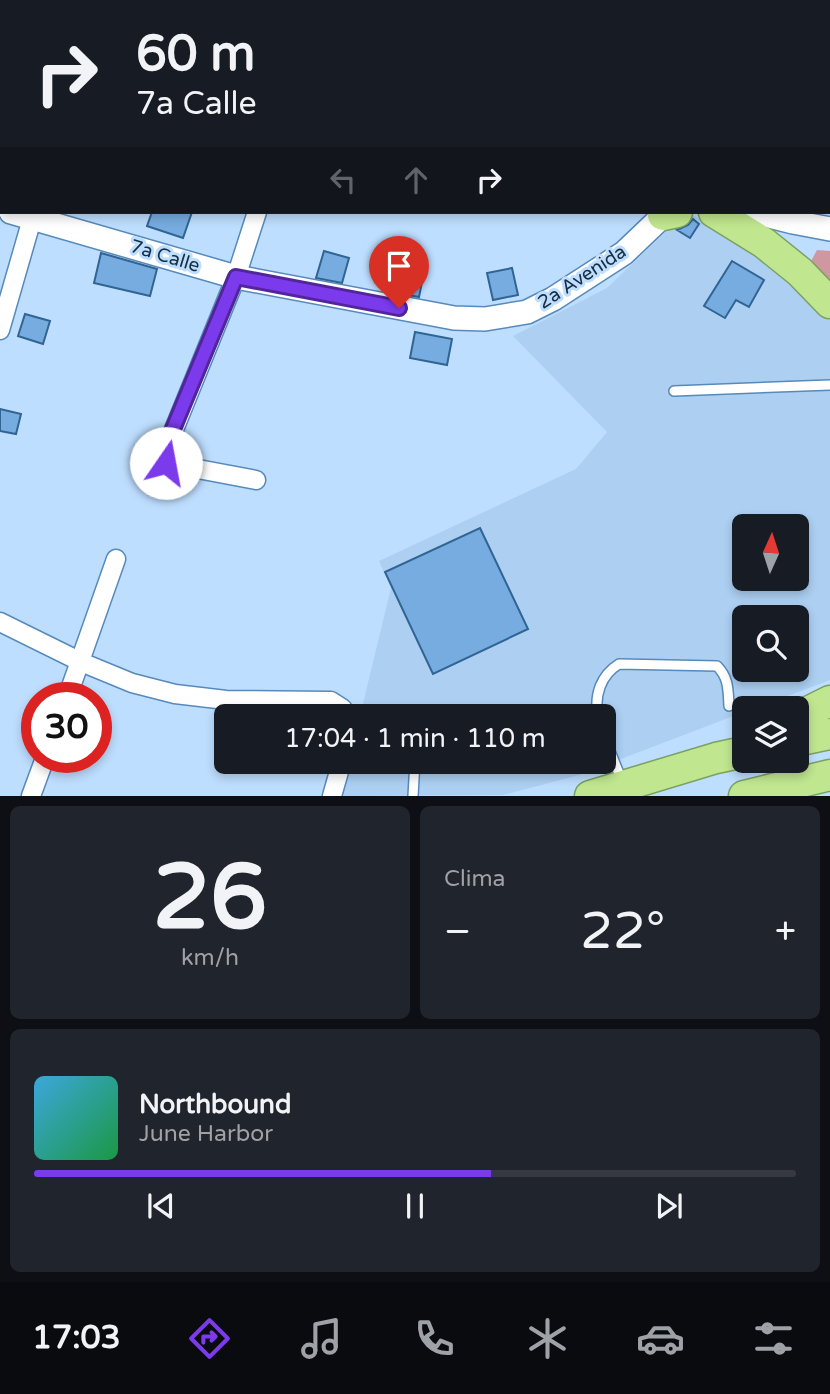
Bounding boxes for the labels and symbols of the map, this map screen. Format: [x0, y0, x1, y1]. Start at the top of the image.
street label: 7a Calle [128, 235, 202, 277]
pin [369, 236, 429, 308]
street label: 2a Avenida [534, 240, 630, 314]
position arrow [129, 426, 203, 500]
north arrow [732, 514, 808, 592]
speed limit sign: 30 [21, 682, 112, 773]

